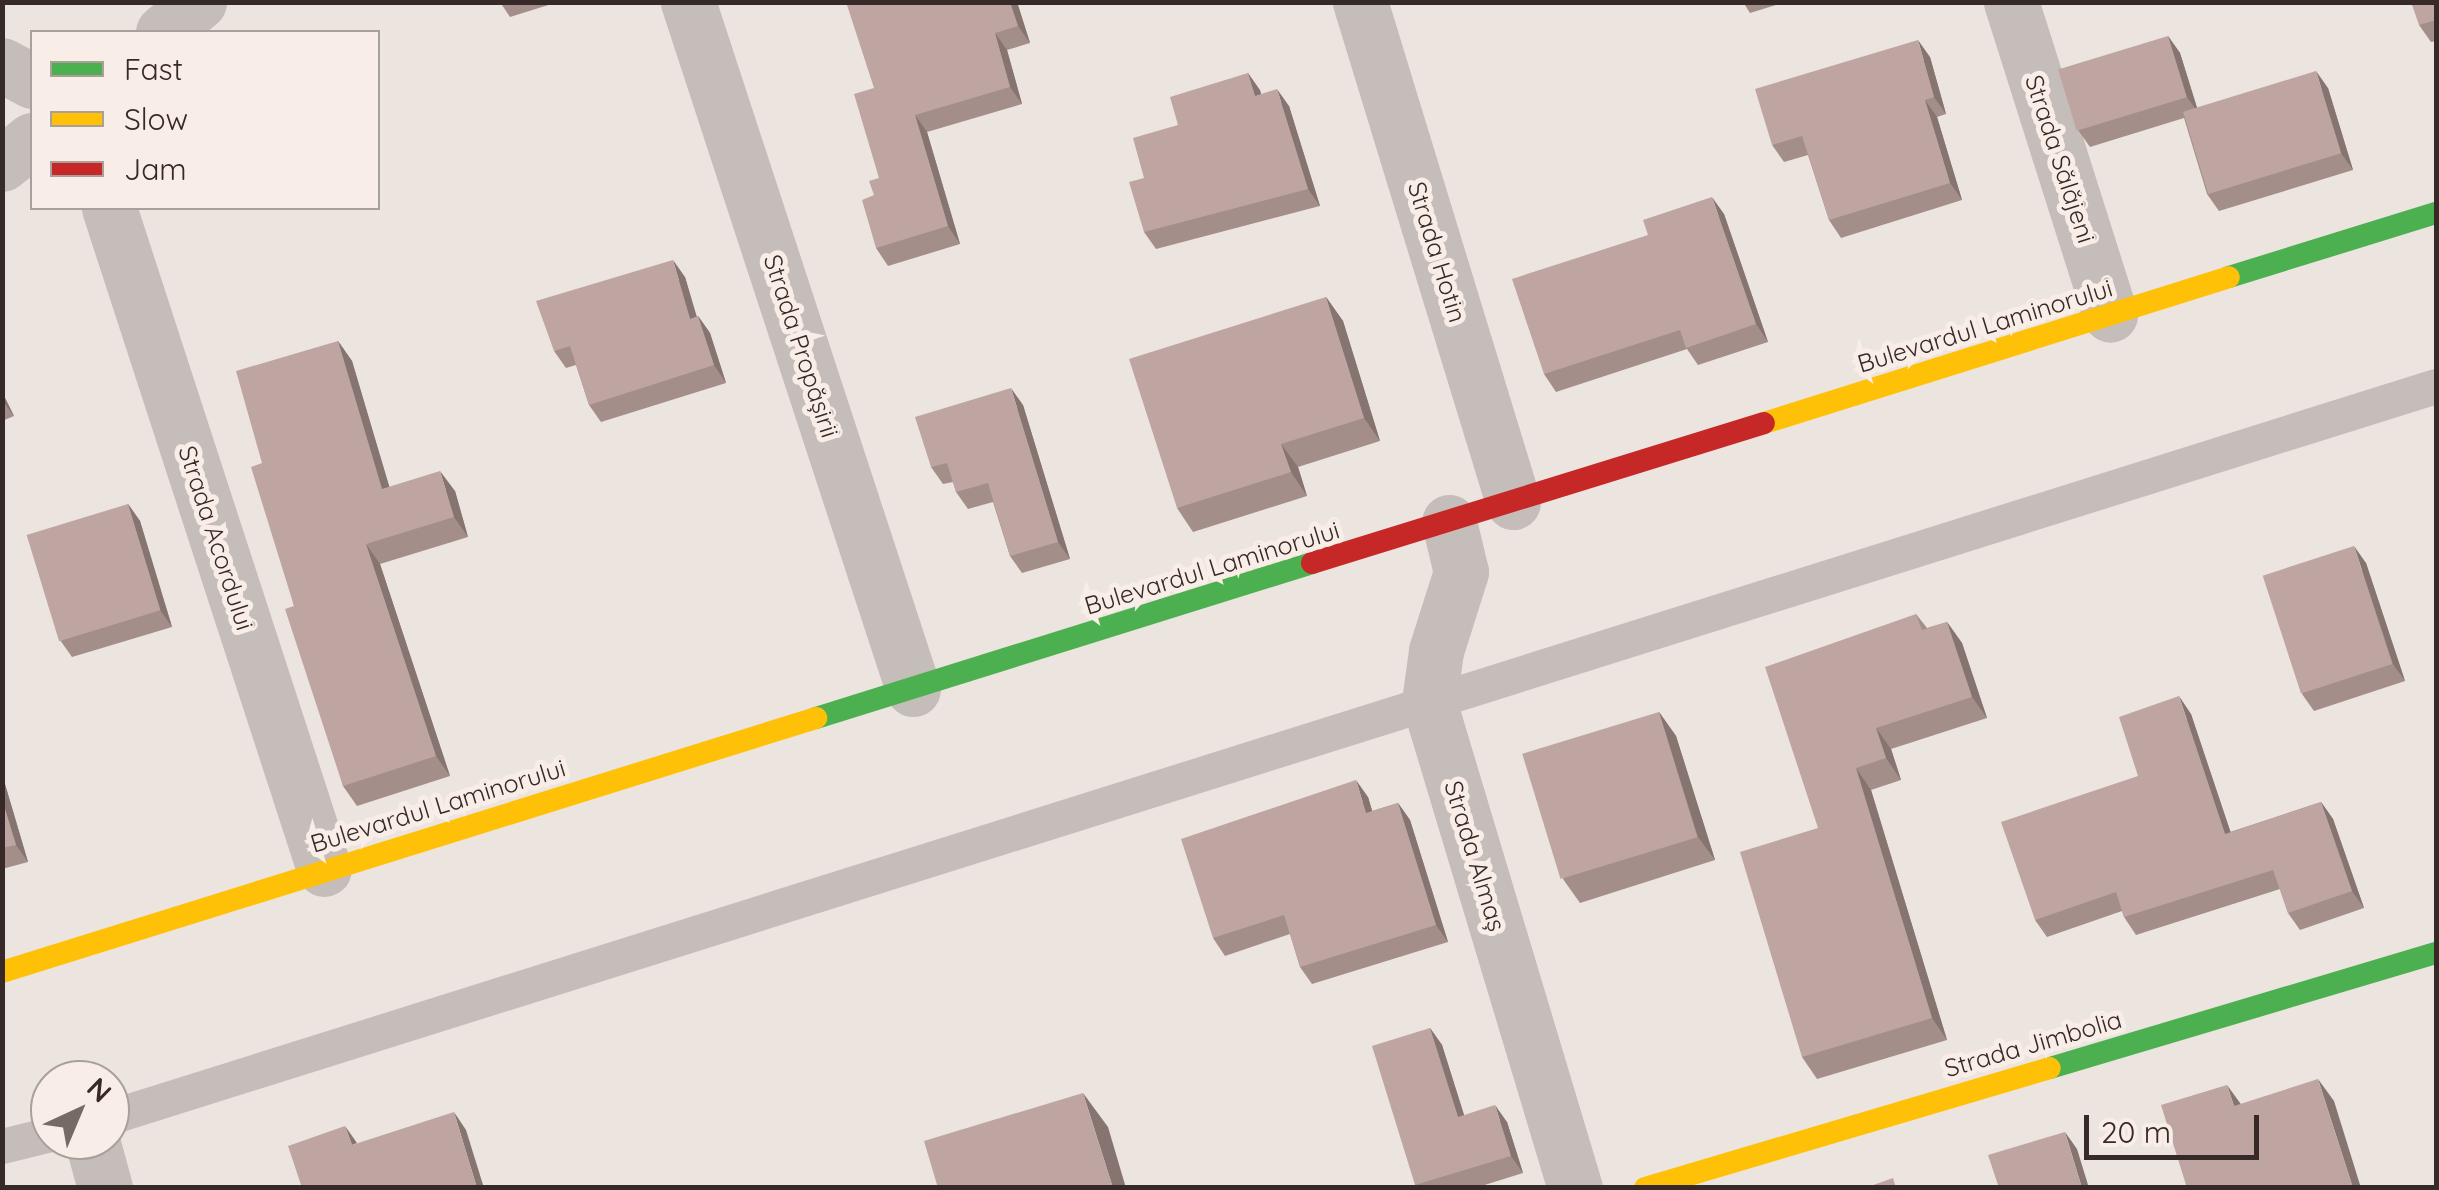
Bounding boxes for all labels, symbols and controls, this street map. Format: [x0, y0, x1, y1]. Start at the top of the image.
legend [30, 30, 380, 210]
text: Fast [124, 50, 183, 88]
street label: Strada Sălăjeni [2019, 71, 2101, 247]
text: Slow [124, 100, 188, 138]
text: Jam [124, 150, 187, 188]
street label: Strada Hotin [1401, 178, 1473, 326]
street label: Strada Propășirii [757, 251, 845, 441]
street label: Bulevardul Laminorului [1854, 273, 2116, 379]
street label: Strada Acordului [172, 442, 260, 634]
street label: Bulevardul Laminorului [1081, 515, 1343, 621]
street label: Bulevardul Laminorului [307, 753, 569, 859]
street label: Strada Almaș [1438, 777, 1512, 935]
street label: Strada Jimbolia [1941, 1004, 2125, 1084]
north arrow [30, 1060, 130, 1160]
text: N [80, 1070, 119, 1109]
scale bar [2089, 1095, 2264, 1157]
text: 20 m [2101, 1113, 2171, 1151]

